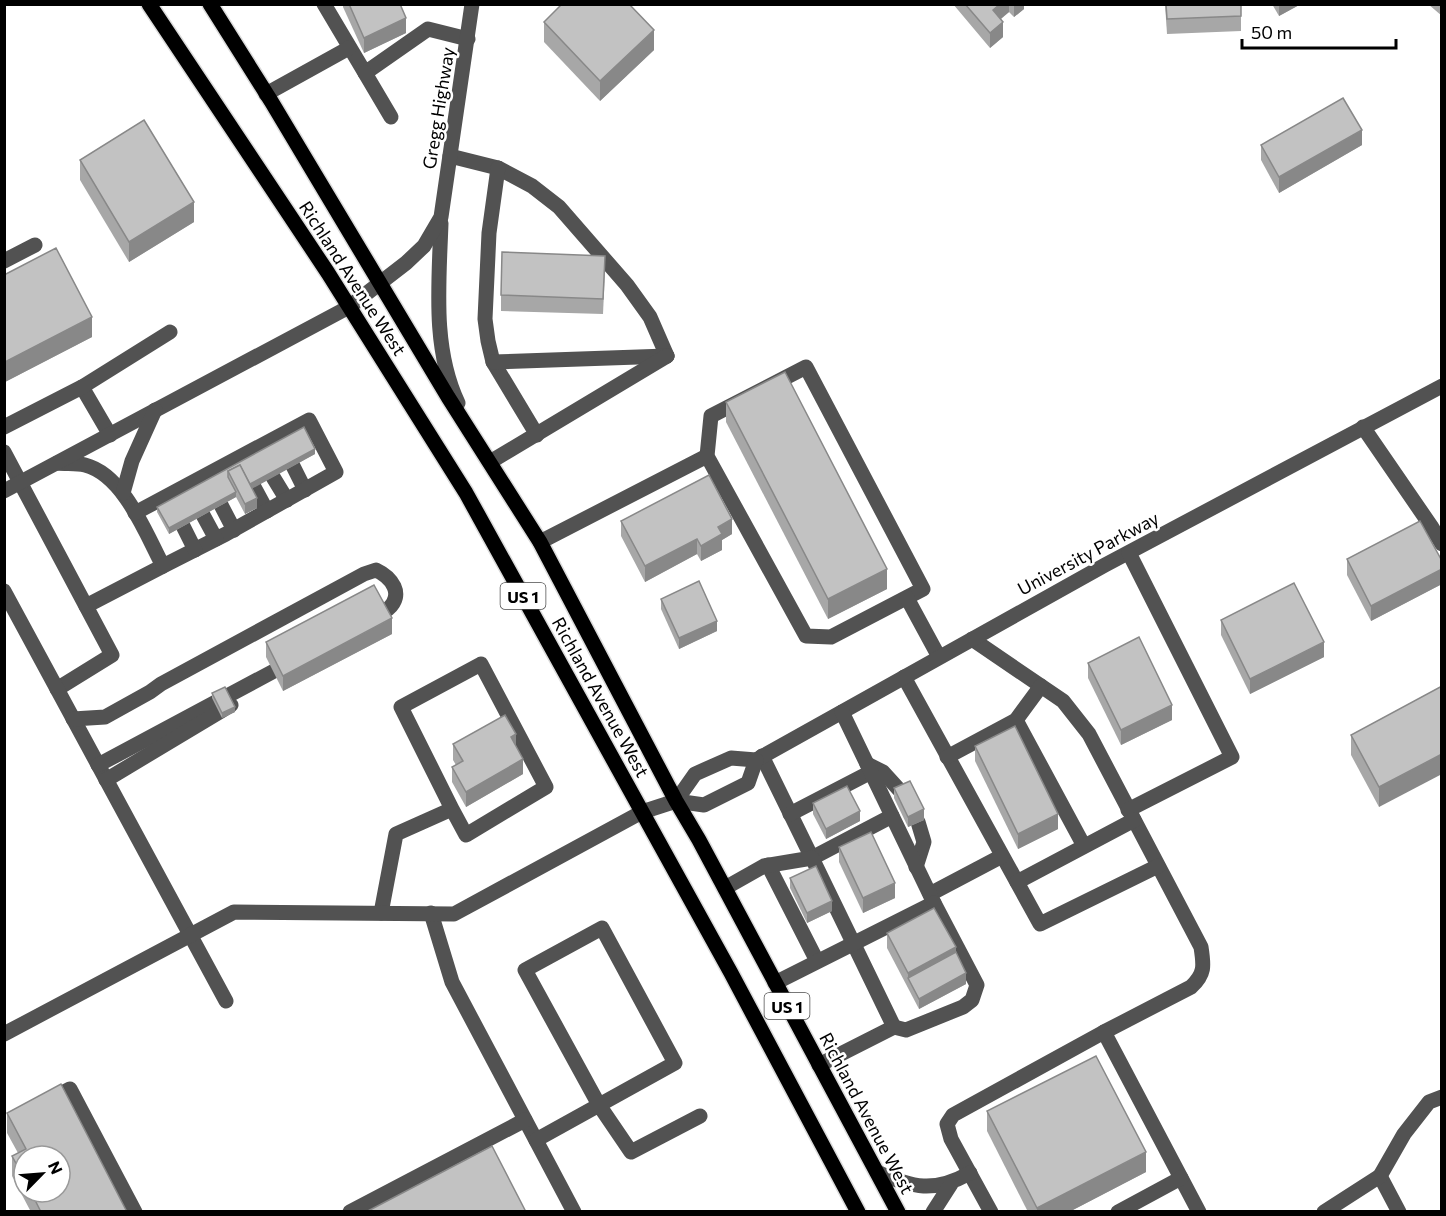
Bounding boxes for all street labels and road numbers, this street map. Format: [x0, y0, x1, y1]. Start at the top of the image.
street label: Gregg Highway [417, 45, 459, 171]
street label: Richland Avenue West [295, 197, 411, 359]
street label: University Parkway [1014, 506, 1162, 600]
road number: US 1 [500, 583, 546, 609]
street label: Richland Avenue West [548, 613, 654, 781]
road number: US 1 [764, 993, 810, 1019]
street label: Richland Avenue West [815, 1029, 919, 1197]

